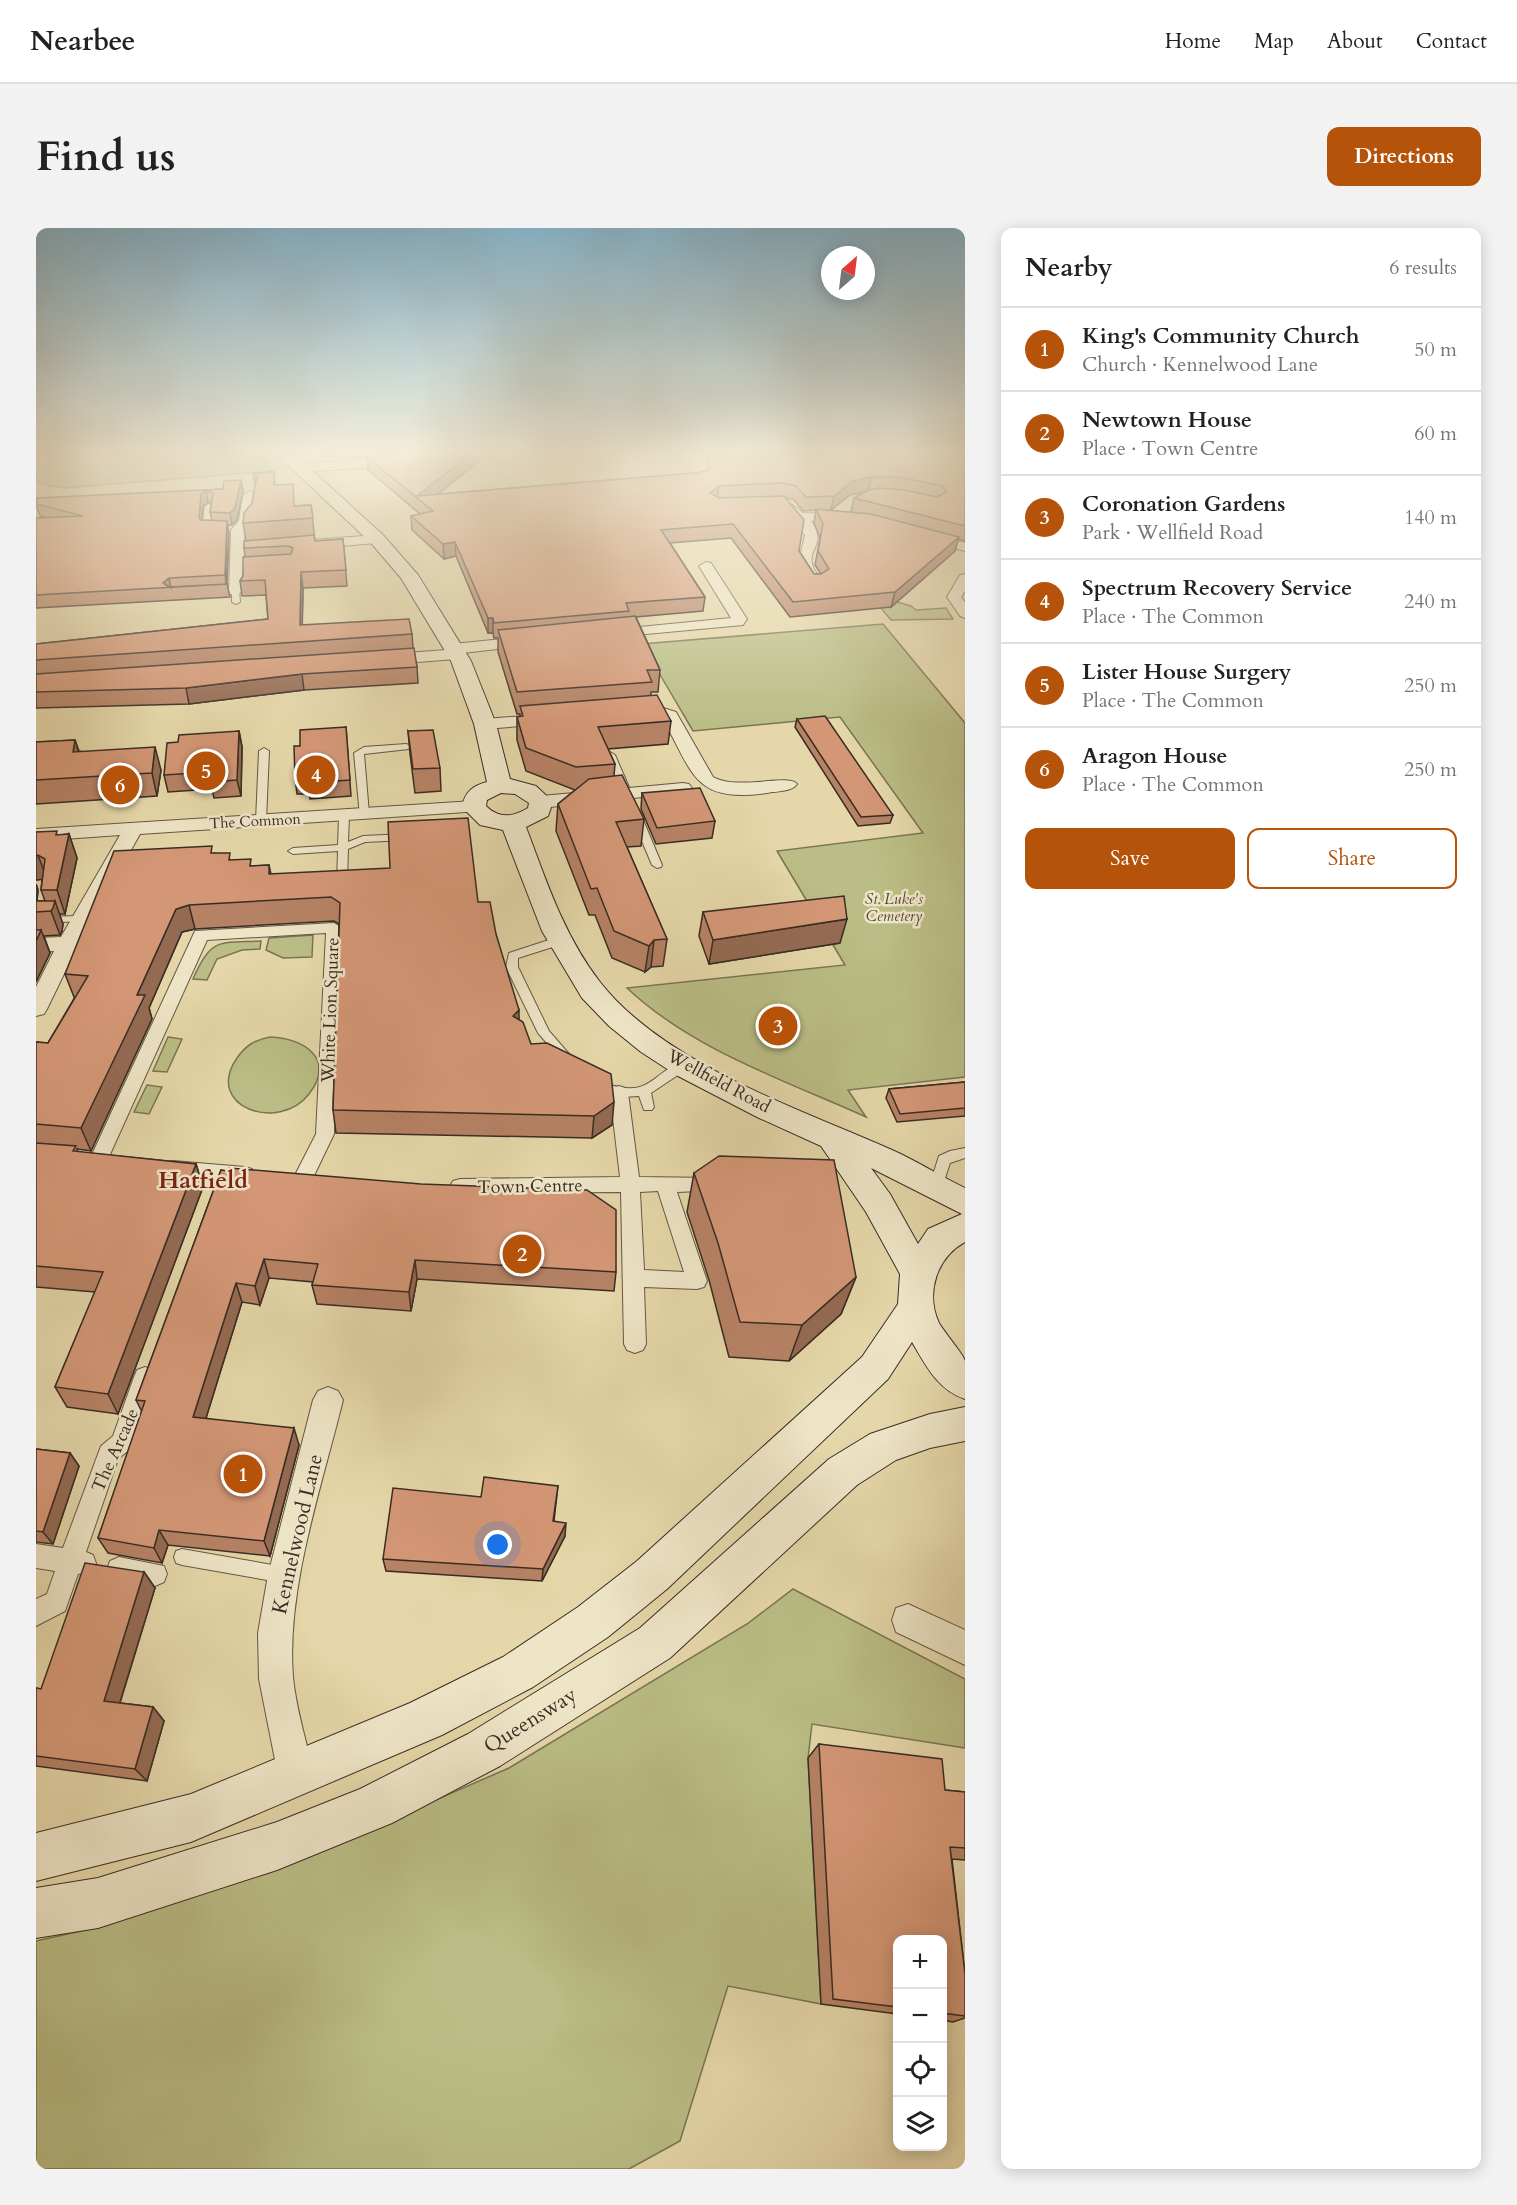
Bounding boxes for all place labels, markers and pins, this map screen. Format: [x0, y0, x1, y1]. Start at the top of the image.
pin: 5 [186, 748, 226, 794]
pin: 4 [296, 752, 336, 798]
pin: 6 [100, 762, 140, 808]
pin: 3 [758, 1004, 798, 1048]
pin: 2 [502, 1232, 542, 1276]
pin: 1 [224, 1452, 262, 1496]

